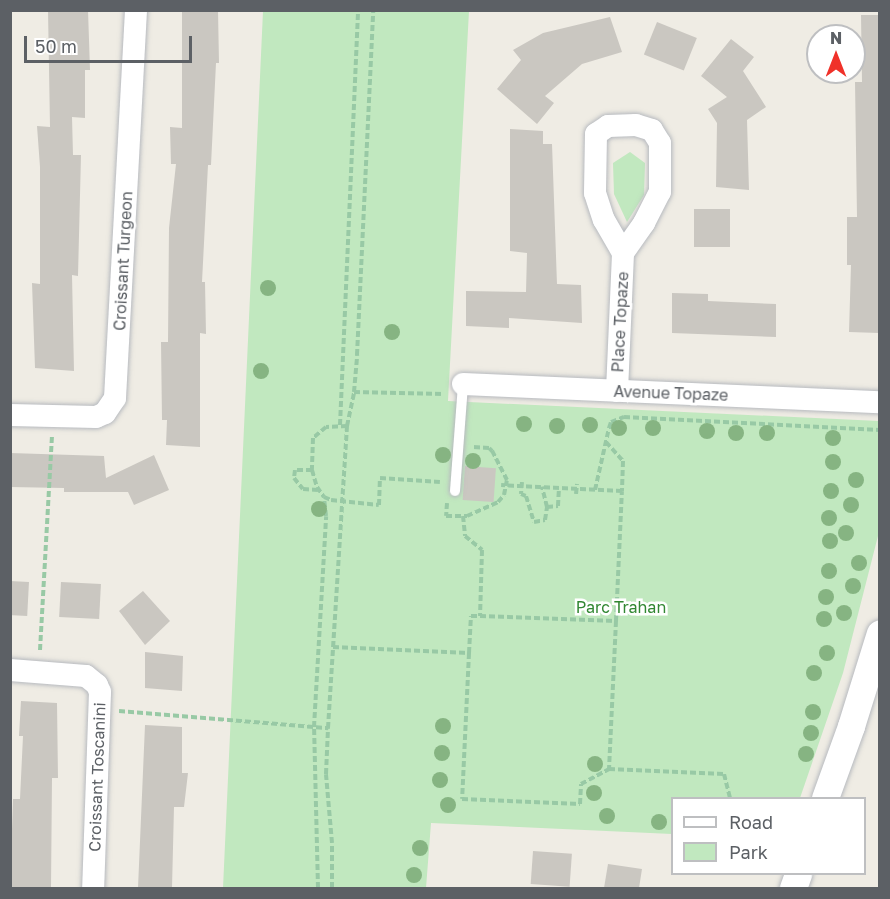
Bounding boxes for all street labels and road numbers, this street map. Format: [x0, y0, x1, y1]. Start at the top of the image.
street label: Croissant Turgeon [110, 191, 136, 331]
street label: Place Topaze [608, 271, 632, 373]
street label: Avenue Topaze [613, 381, 729, 405]
street label: Croissant Toscanini [85, 702, 109, 852]

